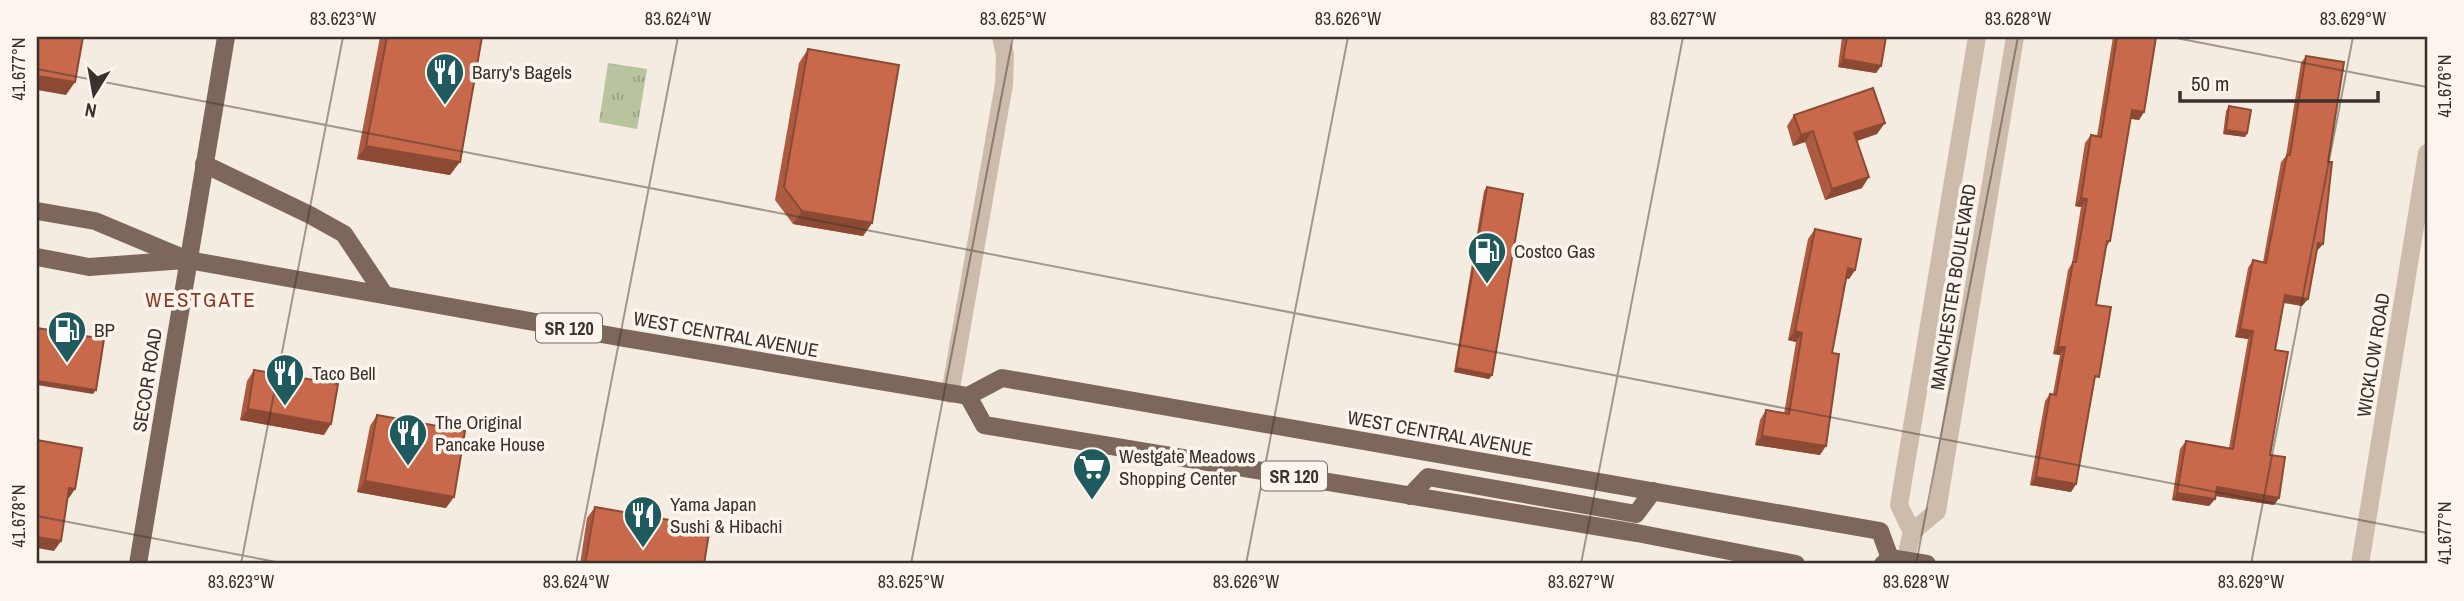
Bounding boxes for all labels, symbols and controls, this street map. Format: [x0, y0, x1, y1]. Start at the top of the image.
text: 83.623°W [310, 6, 376, 31]
text: 83.624°W [645, 6, 711, 31]
text: 83.625°W [980, 6, 1046, 31]
text: 83.626°W [1315, 6, 1381, 31]
text: 83.627°W [1650, 6, 1716, 31]
text: 83.628°W [1985, 6, 2051, 31]
text: 83.629°W [2320, 6, 2386, 31]
text: 41.677°N [6, 38, 31, 101]
restaurant icon: Barry's Bagels [424, 51, 466, 106]
text: 41.676°N [2432, 55, 2457, 118]
place label: Barry's Bagels [472, 59, 572, 85]
north arrow [60, 60, 130, 130]
scale bar [2180, 60, 2378, 104]
text: 50 m [2191, 69, 2229, 98]
text: N [83, 97, 99, 125]
street label: MANCHESTER BOULEVARD [1924, 182, 1982, 392]
fuel station icon: Costco Gas [1466, 230, 1508, 285]
place label: Costco Gas [1514, 238, 1596, 264]
district label: WESTGATE [145, 285, 257, 314]
street label: WICKLOW ROAD [2350, 291, 2396, 419]
street label: WEST CENTRAL AVENUE [631, 305, 821, 363]
fuel station icon: BP [46, 309, 88, 364]
road number: SR 120 [536, 314, 602, 342]
place label: BP [94, 317, 115, 343]
street label: SECOR ROAD [126, 326, 168, 434]
restaurant icon: Taco Bell [264, 352, 306, 407]
place label: Taco Bell [312, 360, 376, 386]
street label: WEST CENTRAL AVENUE [1345, 404, 1535, 462]
place label: The Original Pancake House [435, 409, 545, 457]
restaurant icon: The Original Pancake House [387, 412, 429, 467]
place label: Westgate Meadows Shopping Center [1119, 443, 1256, 491]
supermarket icon: Westgate Meadows Shopping Center [1071, 446, 1113, 501]
road number: SR 120 [1261, 462, 1327, 490]
text: 41.678°N [6, 485, 31, 548]
place label: Yama Japan Sushi & Hibachi [670, 491, 783, 539]
restaurant icon: Yama Japan Sushi & Hibachi [622, 494, 664, 549]
text: 41.677°N [2432, 502, 2457, 565]
text: 83.623°W [208, 569, 274, 594]
text: 83.624°W [543, 569, 609, 594]
text: 83.625°W [878, 569, 944, 594]
text: 83.626°W [1213, 569, 1279, 594]
text: 83.627°W [1548, 569, 1614, 594]
text: 83.628°W [1883, 569, 1949, 594]
text: 83.629°W [2218, 569, 2284, 594]

